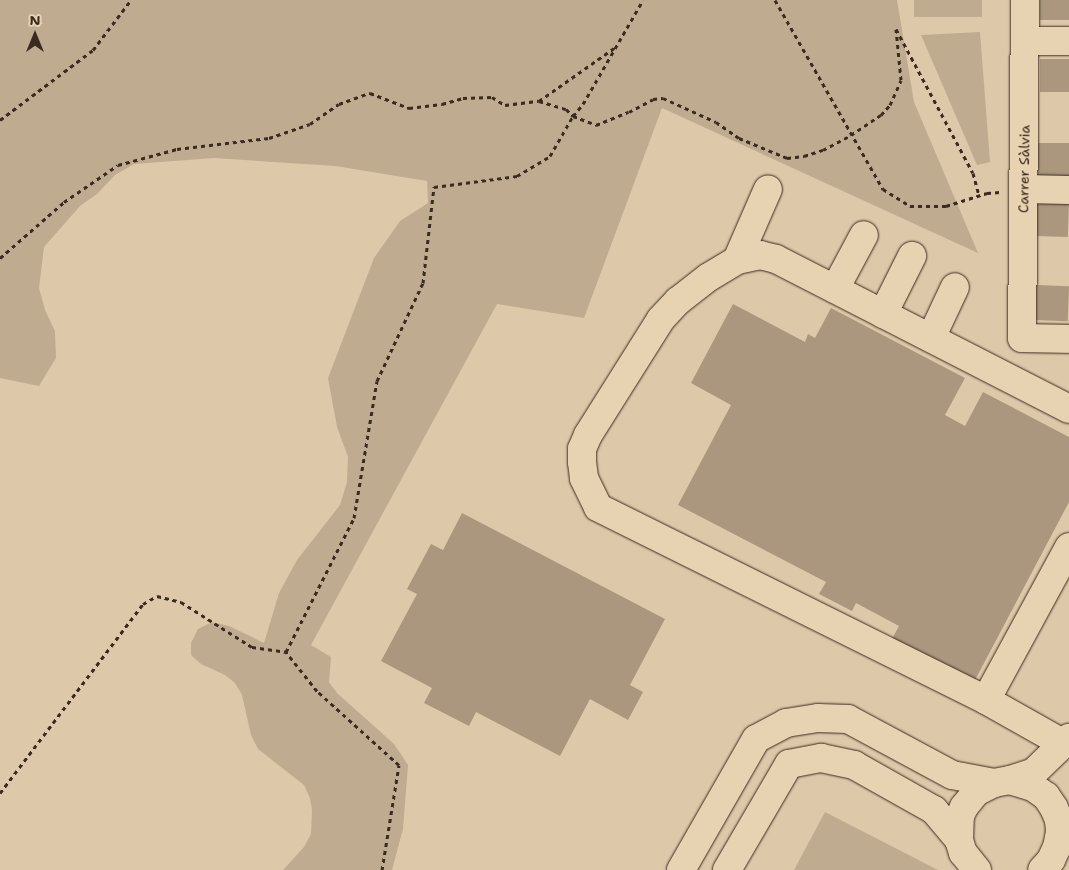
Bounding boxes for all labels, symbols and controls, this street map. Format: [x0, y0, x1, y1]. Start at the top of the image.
north arrow [10, 10, 60, 60]
text: N [29, 11, 41, 29]
street label: Carrer Sàlvia [1015, 125, 1033, 213]

